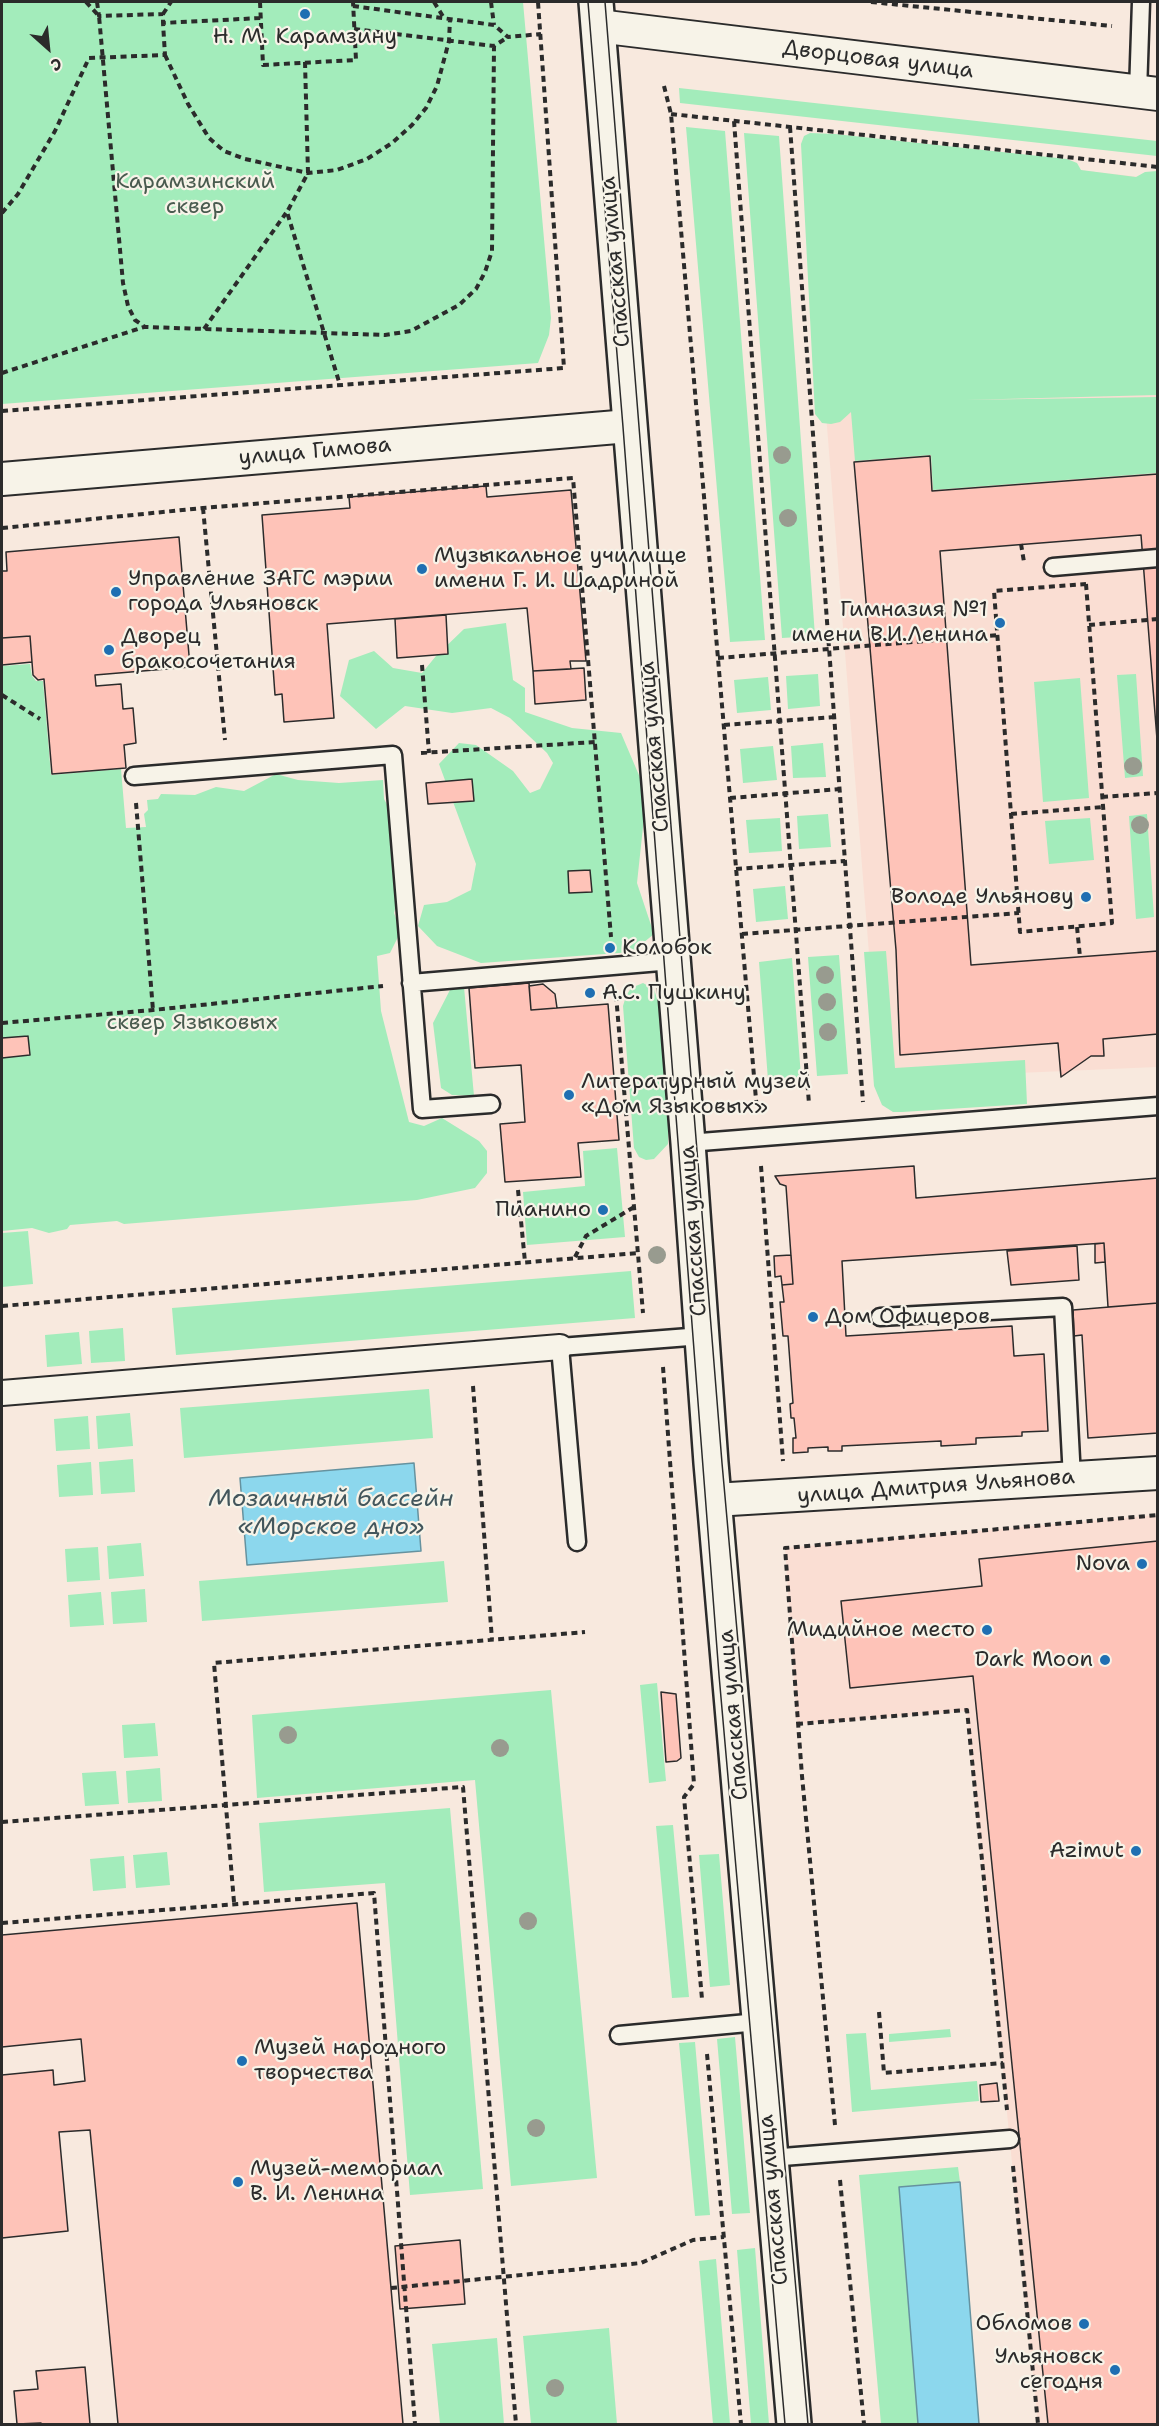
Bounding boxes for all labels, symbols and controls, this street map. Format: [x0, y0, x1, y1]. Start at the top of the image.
marker: Н. М. Карамзину [298, 7, 312, 21]
north arrow [18, 18, 78, 78]
place label: Н. М. Карамзину [213, 24, 397, 50]
street label: Дворцовая улица [781, 35, 975, 85]
text: С [47, 53, 66, 76]
park label: Карамзинский сквер [115, 169, 275, 220]
street label: Спасская улица [595, 175, 637, 349]
street label: улица Гимова [238, 432, 392, 472]
place label: Музыкальное училище имени Г. И. Шадриной [434, 543, 687, 594]
marker: Музыкальное училище имени Г. И. Шадриной [415, 562, 429, 576]
place label: Управление ЗАГС мэрии города Ульяновск [128, 566, 393, 618]
marker: Управление ЗАГС мэрии города Ульяновск [109, 585, 123, 599]
place label: Гимназия №1 имени В.И.Ленина [791, 597, 988, 648]
marker: Гимназия №1 имени В.И.Ленина [993, 616, 1007, 630]
place label: Дворец бракосочетания [121, 624, 296, 676]
marker: Дворец бракосочетания [102, 643, 116, 657]
street label: Спасская улица [634, 660, 676, 834]
place label: Володе Ульянову [891, 884, 1074, 910]
marker: Володе Ульянову [1079, 890, 1093, 904]
place label: Колобок [622, 935, 712, 961]
marker: Колобок [603, 941, 617, 955]
place label: А.С. Пушкину [602, 980, 746, 1006]
marker: А.С. Пушкину [583, 986, 597, 1000]
park label: сквер Языковых [107, 1010, 277, 1036]
place label: Литературный музей «Дом Языковых» [581, 1069, 811, 1120]
marker: Литературный музей «Дом Языковых» [562, 1088, 576, 1102]
street label: Спасская улица [675, 1145, 713, 1317]
place label: Пианино [495, 1197, 591, 1223]
marker: Пианино [596, 1203, 610, 1217]
place label: Дом Офицеров [825, 1304, 990, 1330]
marker: Дом Офицеров [806, 1310, 820, 1324]
street label: улица Дмитрия Ульянова [796, 1464, 1076, 1510]
water label: Мозаичный бассейн «Морское дно» [209, 1486, 453, 1542]
place label: Nova [1075, 1551, 1130, 1577]
marker: Nova [1135, 1557, 1149, 1571]
place label: Мидийное место [787, 1617, 975, 1643]
marker: Мидийное место [980, 1623, 994, 1637]
street label: Спасская улица [713, 1628, 755, 1802]
place label: Dark Moon [975, 1647, 1093, 1673]
marker: Dark Moon [1098, 1653, 1112, 1667]
place label: Azimut [1049, 1838, 1124, 1864]
marker: Azimut [1129, 1844, 1143, 1858]
place label: Музей народного творчества [254, 2035, 446, 2086]
marker: Музей народного творчества [235, 2054, 249, 2068]
street label: Спасская улица [753, 2113, 795, 2287]
place label: Музей-мемориал В. И. Ленина [250, 2156, 443, 2208]
marker: Музей-мемориал В. И. Ленина [231, 2175, 245, 2189]
place label: Обломов [975, 2311, 1072, 2337]
marker: Обломов [1077, 2317, 1091, 2331]
place label: Ульяновск сегодня [995, 2344, 1103, 2396]
marker: Ульяновск сегодня [1108, 2363, 1122, 2377]

